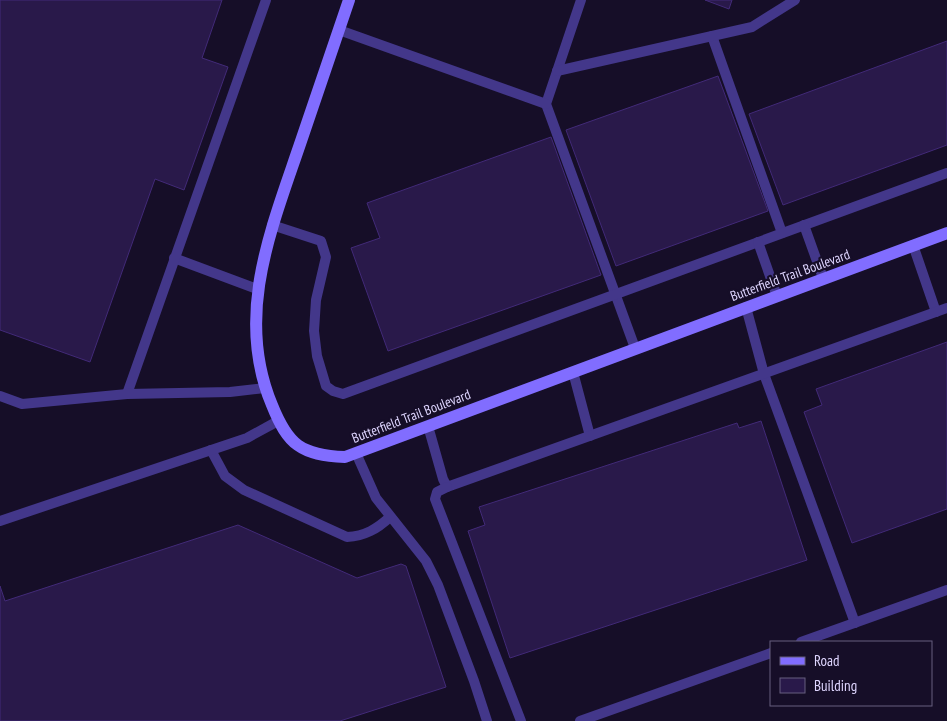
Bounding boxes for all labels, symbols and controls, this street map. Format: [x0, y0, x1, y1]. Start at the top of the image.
street label: Butterfield Trail Boulevard [728, 245, 852, 305]
street label: Butterfield Trail Boulevard [349, 385, 473, 447]
legend [770, 641, 932, 706]
text: Road [814, 651, 840, 670]
text: Building [814, 676, 857, 695]

